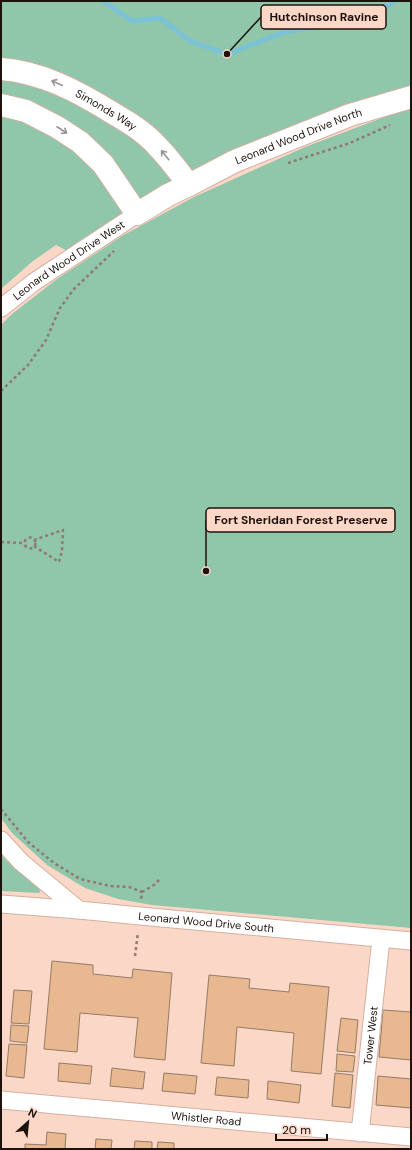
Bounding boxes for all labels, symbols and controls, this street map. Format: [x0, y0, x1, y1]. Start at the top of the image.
callout: Hutchinson Ravine [261, 5, 386, 29]
text: Hutchinson Ravine [269, 9, 379, 25]
one-way arrow [52, 79, 64, 86]
street label: Simonds Way [73, 86, 140, 133]
street label: Leonard Wood Drive North [233, 105, 363, 167]
one-way arrow [57, 126, 68, 135]
one-way arrow [160, 149, 169, 160]
street label: Leonard Wood Drive West [10, 217, 127, 303]
callout: Fort Sheridan Forest Preserve [206, 508, 395, 532]
text: Fort Sheridan Forest Preserve [214, 512, 388, 528]
street label: Leonard Wood Drive South [138, 909, 275, 935]
street label: Tower West [360, 1006, 381, 1066]
north arrow [8, 1102, 48, 1142]
text: N [26, 1105, 39, 1121]
street label: Whistler Road [170, 1108, 242, 1129]
scale bar [276, 1116, 327, 1142]
text: 20 m [282, 1122, 311, 1138]

